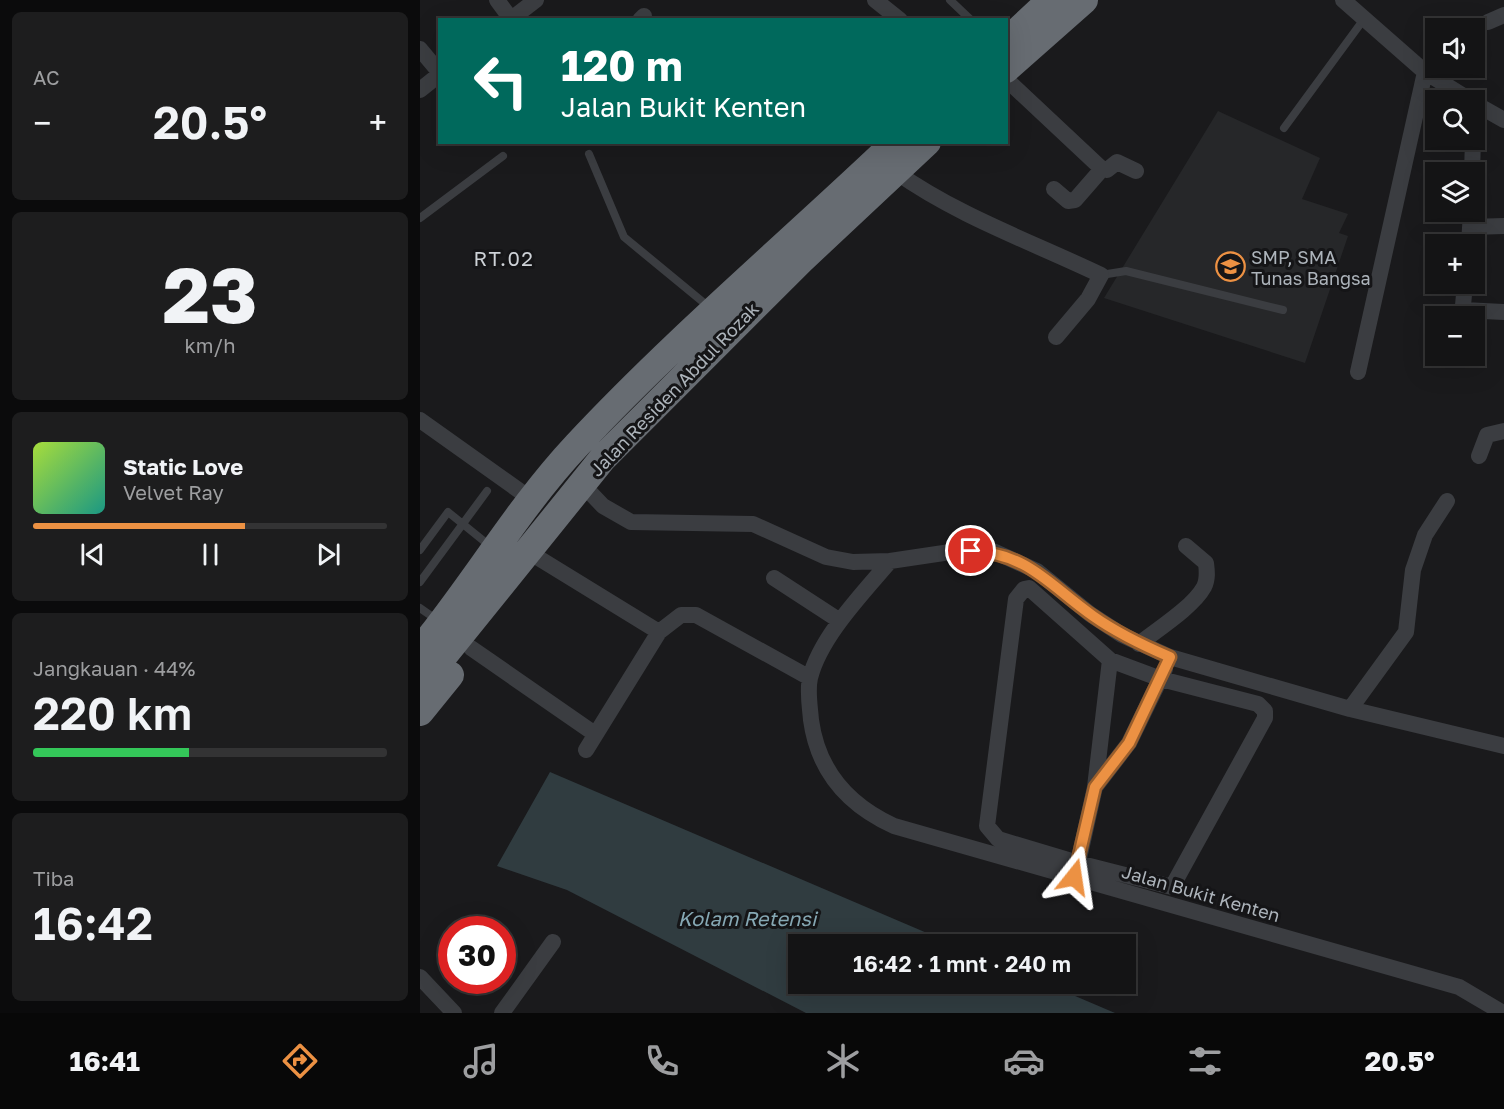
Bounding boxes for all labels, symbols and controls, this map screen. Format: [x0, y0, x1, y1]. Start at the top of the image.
map controls [1425, 18, 1485, 366]
button: sound [1425, 18, 1485, 78]
text: 120 m [561, 40, 683, 90]
icon: left [462, 42, 540, 120]
text: AC [33, 65, 60, 89]
button: search [1425, 90, 1485, 150]
text: Jalan Bukit Kenten [561, 91, 806, 123]
text: 20.5° [153, 95, 267, 149]
text: − [33, 103, 51, 142]
text: + [369, 103, 387, 142]
button: layers [1425, 162, 1485, 222]
button: + [1425, 234, 1485, 294]
district label: RT.02 [474, 246, 534, 270]
place label: SMP, SMA Tunas Bangsa [1251, 246, 1371, 289]
text: 23 [162, 247, 258, 340]
school or university icon: SMP, SMA Tunas Bangsa [1214, 251, 1246, 283]
street label: Jalan Residen Abdul Rozak [585, 297, 763, 481]
button: − [1425, 306, 1485, 366]
text: km/h [185, 333, 235, 357]
text: Static Love [123, 453, 243, 480]
text: Velvet Ray [123, 480, 224, 504]
pin [945, 525, 996, 576]
icon: arrive [954, 534, 987, 567]
icon: previous [76, 538, 109, 571]
icon: pause [194, 538, 227, 571]
icon: next [312, 538, 345, 571]
text: Jangkauan · 44% [33, 656, 195, 680]
text: 220 km [33, 686, 192, 740]
position arrow [1042, 845, 1106, 909]
street label: Jalan Bukit Kenten [1119, 860, 1283, 926]
text: Tiba [33, 866, 74, 890]
text: 16:42 [33, 896, 153, 950]
water label: Kolam Retensi [678, 906, 819, 930]
speed limit sign: 30 [438, 916, 516, 994]
text: 16:42 · 1 mnt · 240 m [853, 950, 1071, 977]
icon: directions [279, 1040, 321, 1082]
icon: music [460, 1040, 502, 1082]
icon: phone [641, 1040, 683, 1082]
icon: climate [822, 1040, 864, 1082]
icon: car [1003, 1040, 1045, 1082]
icon: filters [1184, 1040, 1226, 1082]
text: 16:41 [69, 1045, 140, 1077]
text: 20.5° [1365, 1045, 1434, 1077]

